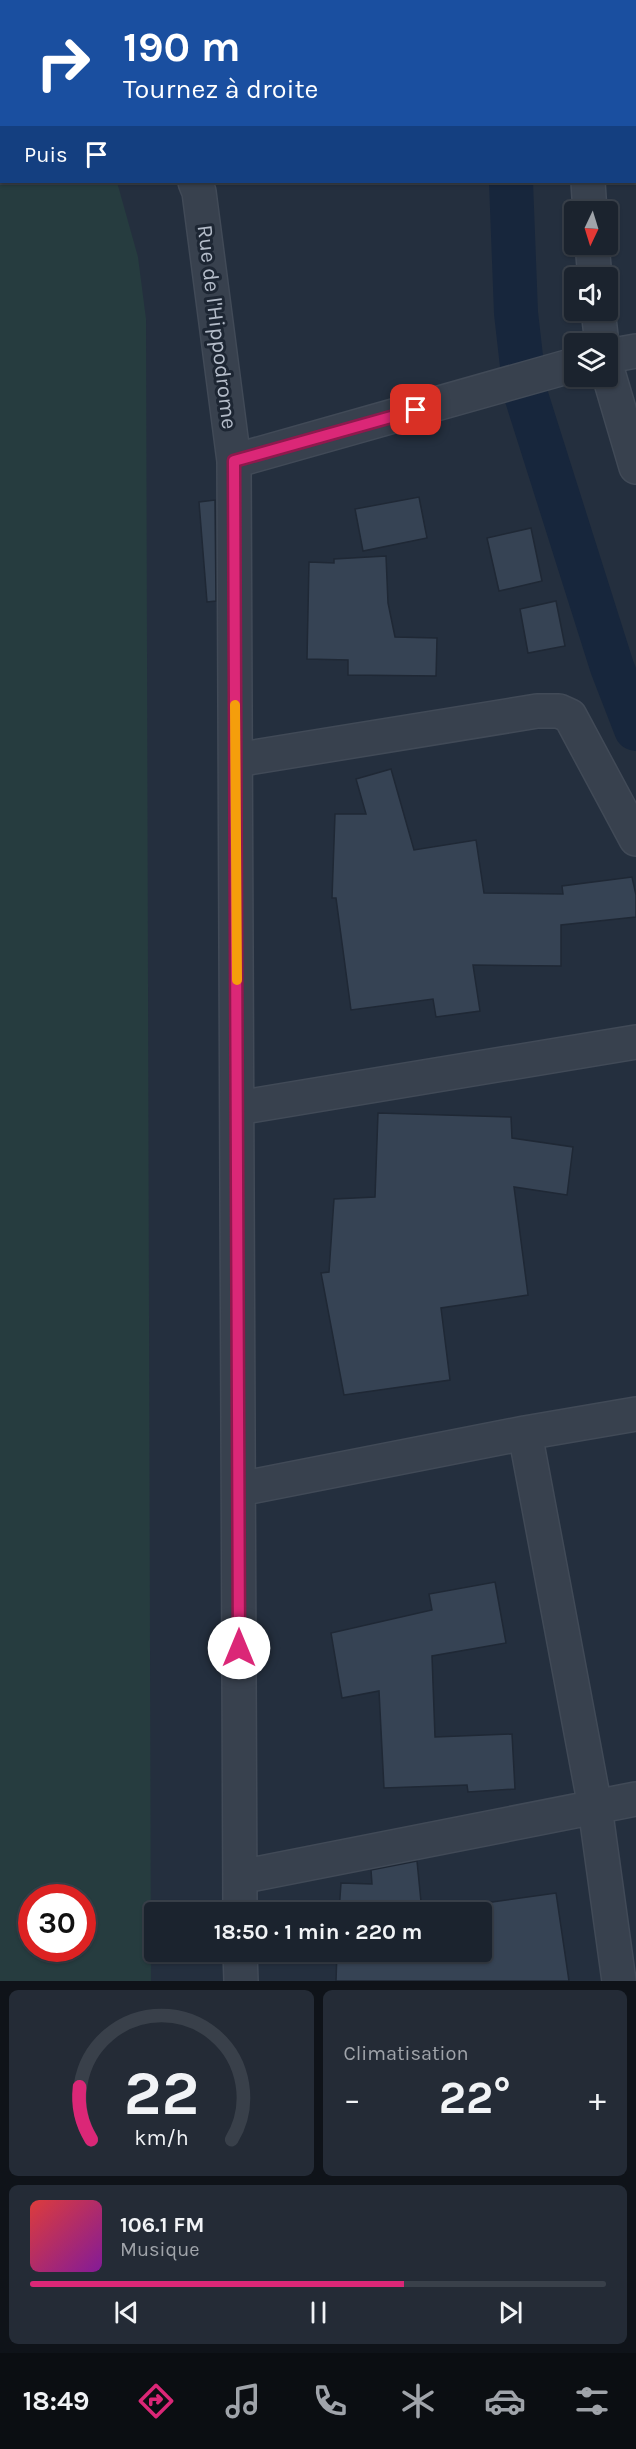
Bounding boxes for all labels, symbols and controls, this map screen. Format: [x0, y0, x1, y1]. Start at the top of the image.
text: 190 m [123, 22, 241, 72]
icon: right [24, 24, 102, 102]
text: Tournez à droite [123, 73, 318, 105]
icon: arrive [80, 138, 113, 171]
text: Puis [24, 142, 68, 168]
north arrow [564, 201, 618, 255]
map controls [564, 201, 618, 387]
street label: Rue de l'Hippodrome [192, 223, 242, 431]
button: sound [564, 267, 618, 321]
button: layers [564, 333, 618, 387]
pin [390, 384, 441, 435]
icon: arrive [399, 393, 432, 426]
position arrow [207, 1616, 271, 1680]
speed limit sign: 30 [18, 1884, 96, 1962]
text: 18:50 · 1 min · 220 m [214, 1919, 422, 1945]
text: Climatisation [344, 2042, 469, 2065]
text: 22 [123, 2057, 199, 2130]
text: 22° [439, 2072, 511, 2124]
text: − [344, 2080, 361, 2118]
text: + [589, 2080, 606, 2118]
text: km/h [134, 2125, 188, 2150]
text: 106.1 FM [120, 2212, 205, 2238]
text: Musique [120, 2238, 200, 2261]
icon: previous [110, 2296, 143, 2329]
icon: pause [302, 2296, 335, 2329]
icon: next [494, 2296, 527, 2329]
icon: directions [135, 2380, 177, 2422]
icon: music [222, 2380, 264, 2422]
icon: phone [309, 2380, 351, 2422]
icon: climate [397, 2380, 439, 2422]
icon: car [484, 2380, 526, 2422]
icon: filters [571, 2380, 613, 2422]
text: 18:49 [23, 2385, 90, 2417]

